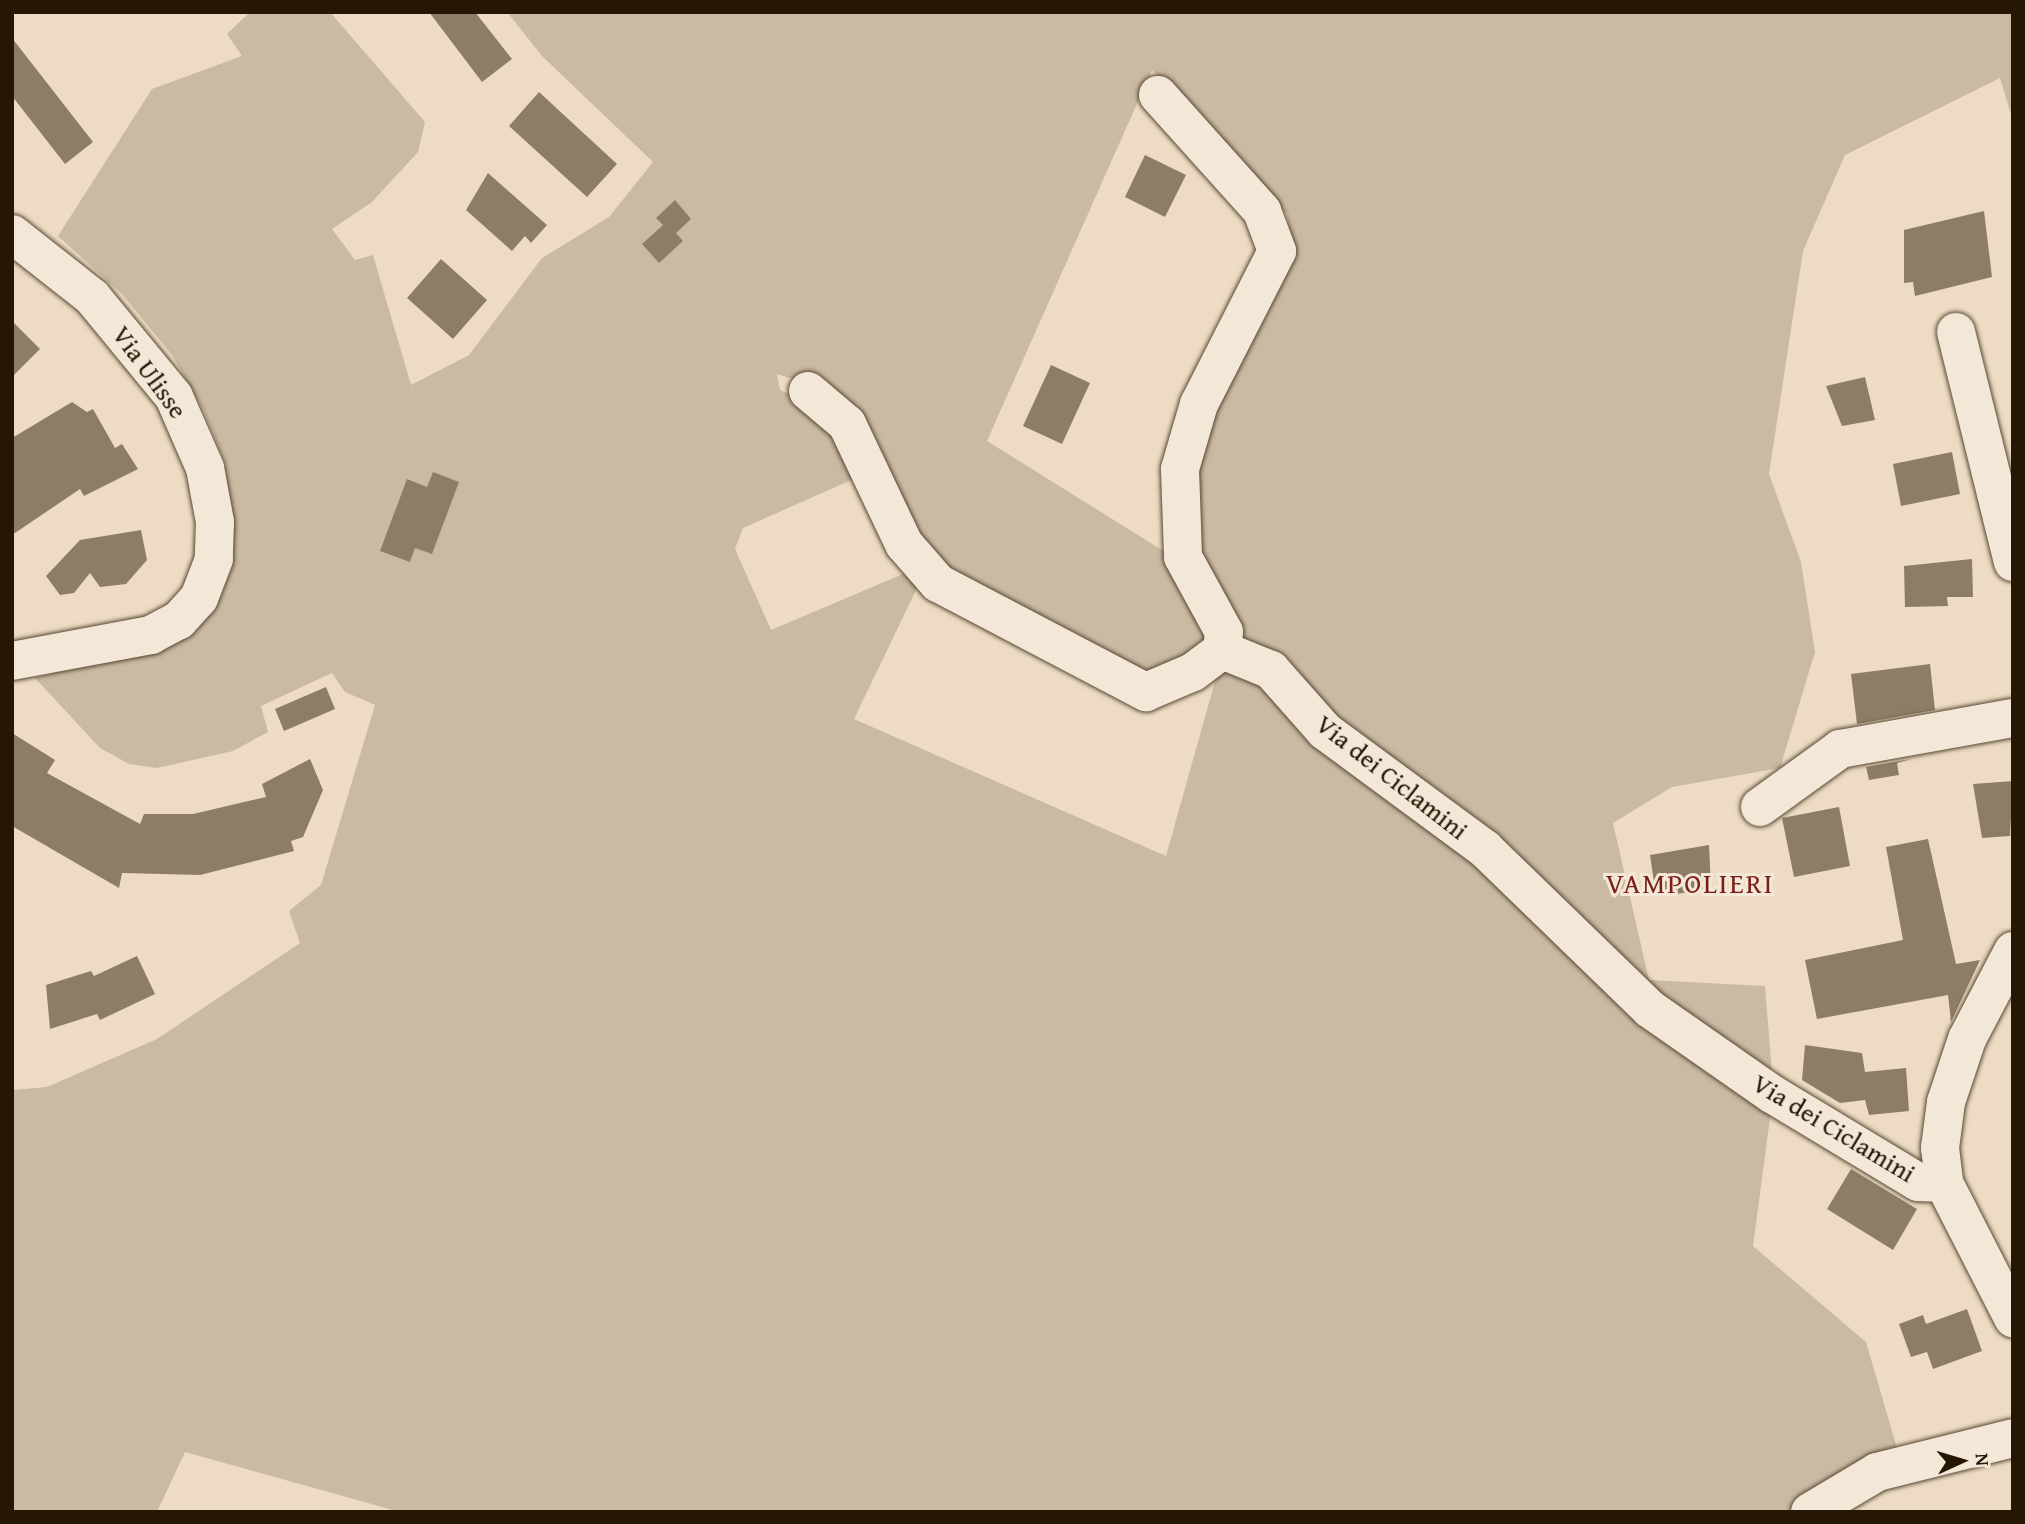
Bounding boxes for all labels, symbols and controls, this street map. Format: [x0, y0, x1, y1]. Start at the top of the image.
street label: Via Ulisse [106, 320, 194, 424]
street label: Via dei Ciclamini [1310, 708, 1474, 846]
district label: VAMPOLIERI [1607, 866, 1773, 900]
street label: Via dei Ciclamini [1747, 1067, 1921, 1189]
north arrow [1927, 1426, 1997, 1496]
text: N [1969, 1452, 1997, 1467]

